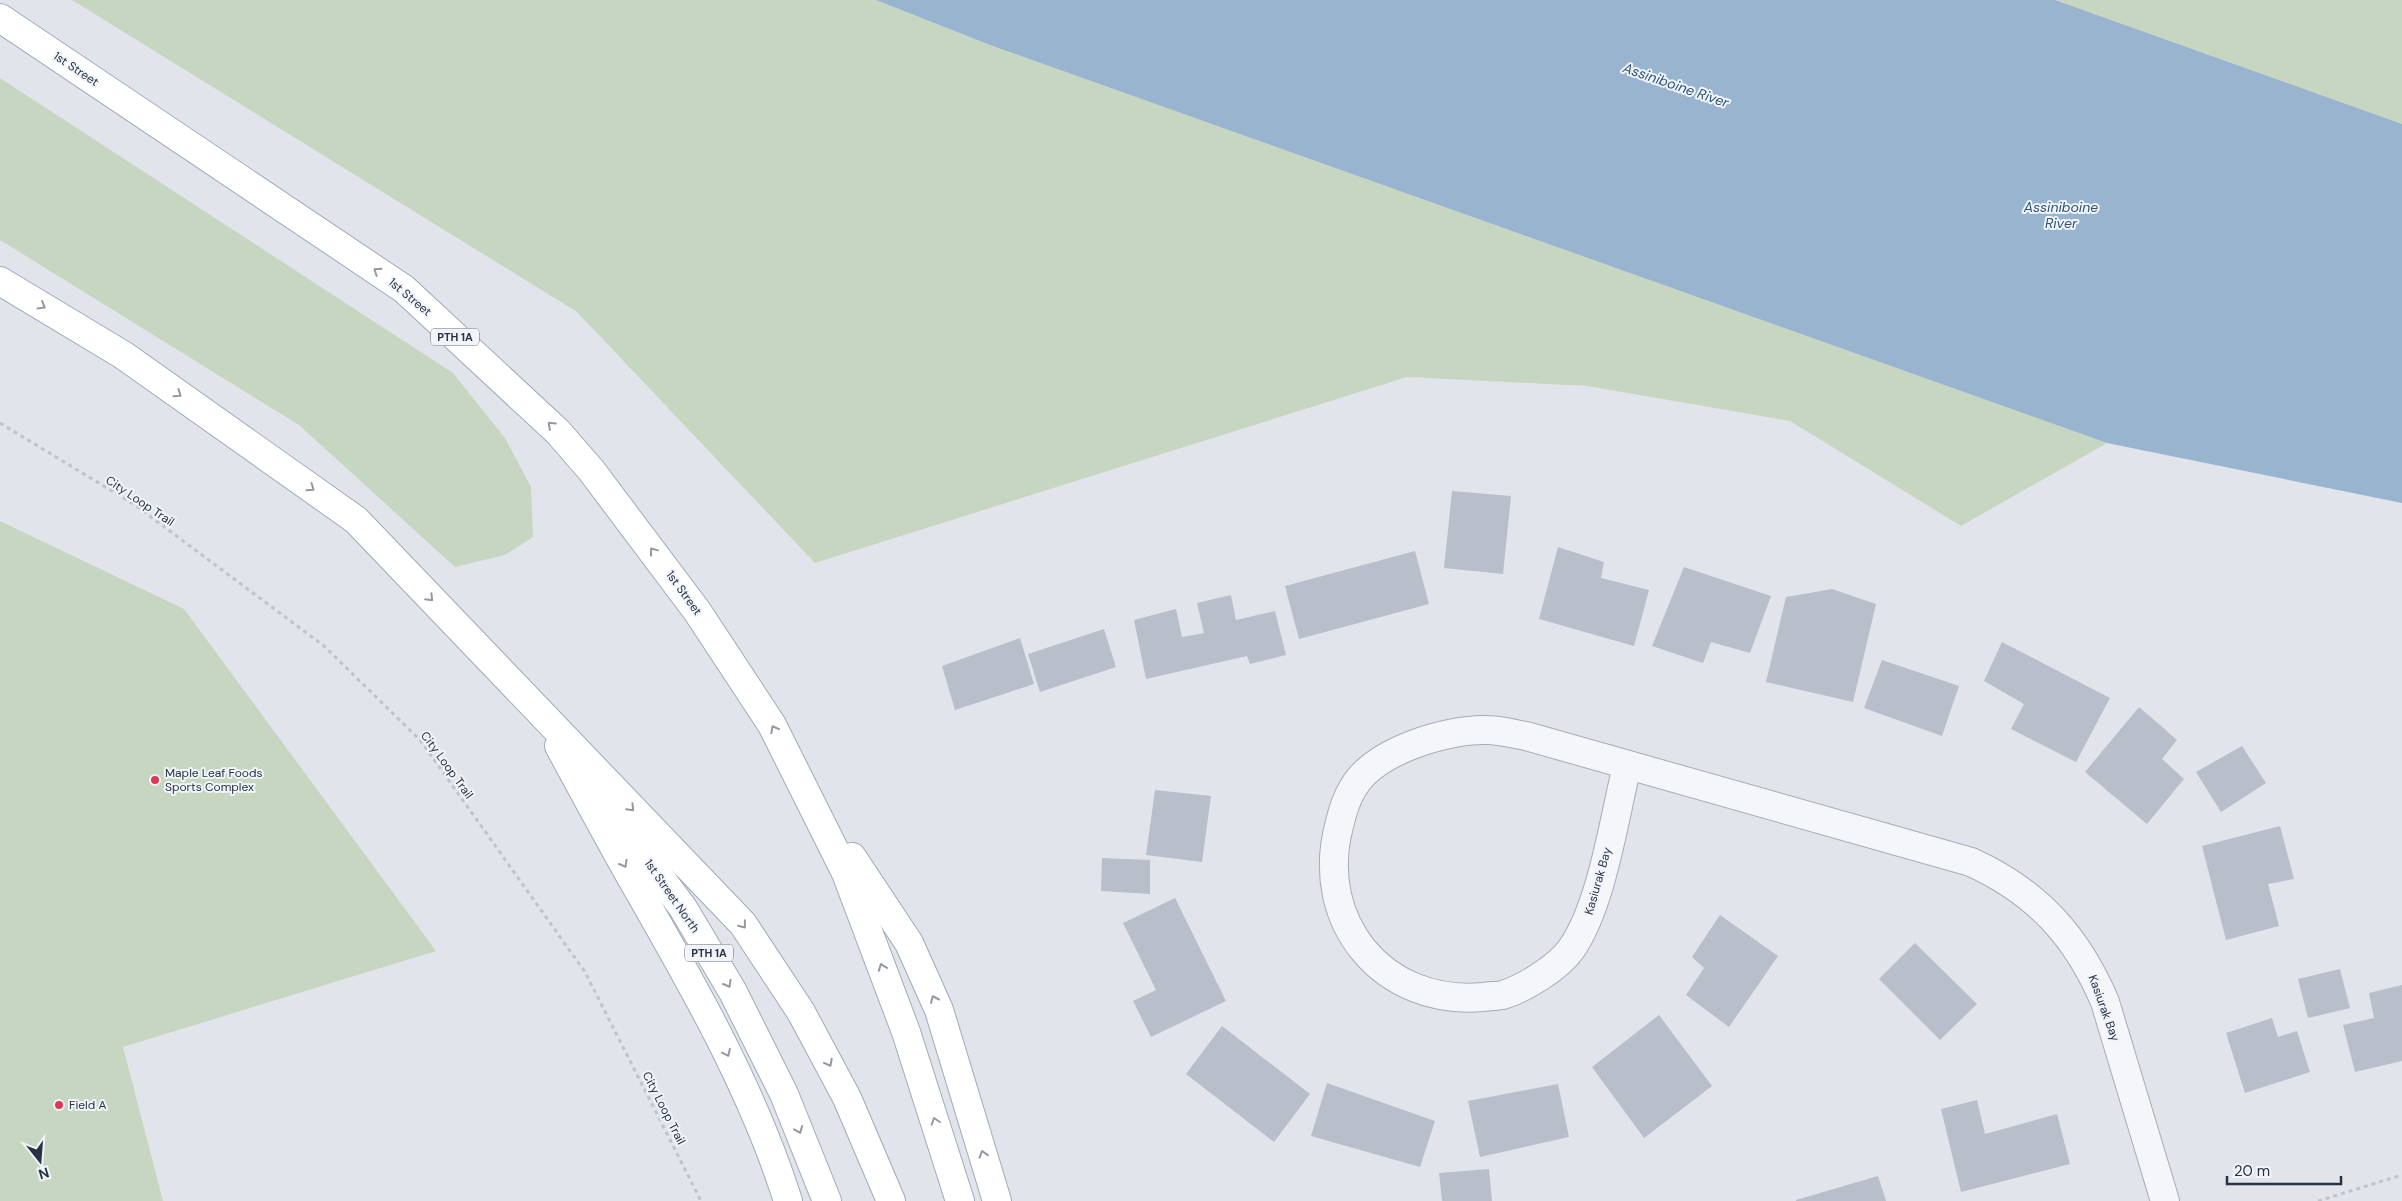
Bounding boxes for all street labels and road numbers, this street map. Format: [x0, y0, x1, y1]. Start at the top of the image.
street label: 1st Street [50, 48, 102, 90]
street label: 1st Street [385, 274, 435, 320]
road number: PTH 1A [431, 328, 479, 346]
street label: City Loop Trail [103, 472, 177, 530]
street label: 1st Street [662, 567, 706, 619]
street label: City Loop Trail [417, 728, 477, 802]
street label: Kasiurak Bay [1581, 845, 1615, 917]
street label: 1st Street North [641, 856, 703, 936]
road number: PTH 1A [685, 944, 733, 961]
street label: Kasiurak Bay [2085, 973, 2124, 1044]
street label: City Loop Trail [639, 1069, 689, 1147]

